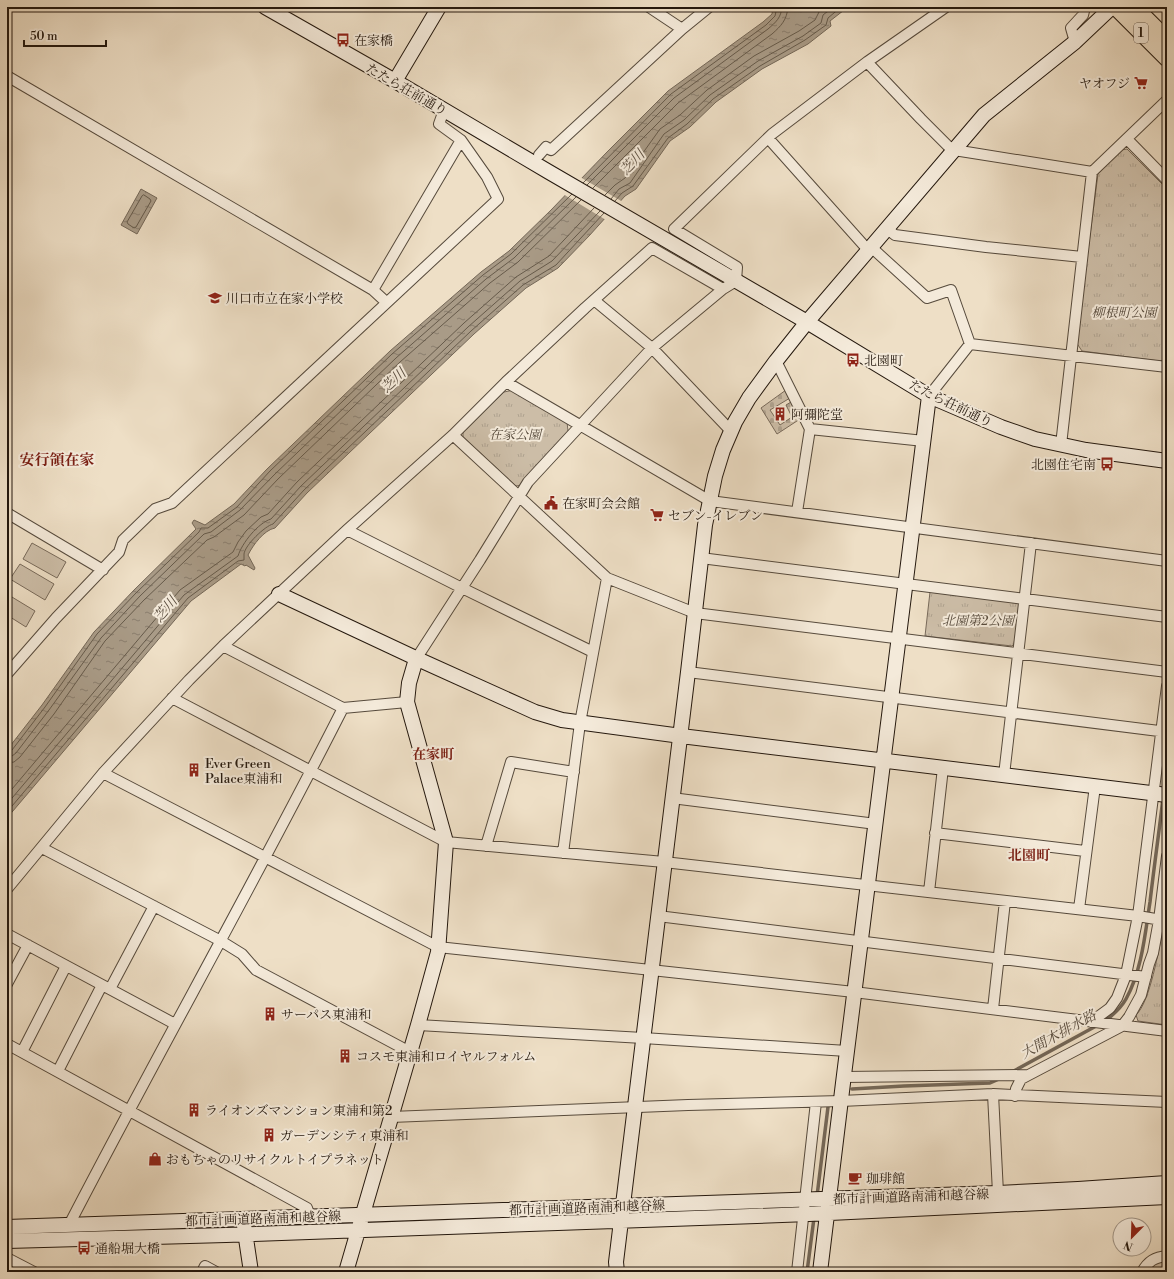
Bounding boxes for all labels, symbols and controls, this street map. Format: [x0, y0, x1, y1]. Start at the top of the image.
scale bar [24, 22, 106, 48]
road number: 1 [1134, 23, 1148, 43]
text: 50 m [30, 29, 58, 44]
bus stop icon: 在家橋 [335, 32, 351, 48]
place label: 在家橋 [354, 33, 393, 49]
street label: たたら荘前通り [363, 60, 450, 120]
supermarket icon: ヤオフジ [1133, 75, 1149, 91]
place label: ヤオフジ [1079, 76, 1130, 92]
water label: 芝川 [617, 145, 650, 179]
school or university icon: 川口市立在家小学校 [207, 290, 223, 306]
place label: 川口市立在家小学校 [226, 291, 343, 307]
park label: 柳根町公園 [1091, 305, 1158, 321]
bus stop icon: 北園町 [845, 352, 861, 368]
place label: 北園町 [864, 353, 903, 369]
water label: 芝川 [377, 363, 412, 397]
street label: たたら荘前通り [906, 377, 995, 431]
building icon: 阿彌陀堂 [772, 406, 788, 422]
place label: 阿彌陀堂 [791, 407, 843, 423]
park label: 在家公園 [489, 427, 543, 443]
district label: 安行領在家 [19, 451, 95, 470]
bus stop icon: 北園住宅南 [1099, 456, 1115, 472]
place label: 北園住宅南 [1031, 457, 1096, 473]
public building icon: 在家町会会館 [543, 495, 559, 511]
place label: 在家町会会館 [562, 496, 640, 512]
supermarket icon: セブン-イレブン [649, 507, 665, 523]
place label: セブン-イレブン [668, 508, 763, 524]
water label: 芝川 [150, 592, 183, 626]
park label: 北園第2公園 [942, 613, 1016, 629]
district label: 在家町 [412, 746, 455, 764]
place label: Ever Green Palace東浦和 [205, 756, 282, 787]
building icon: Ever Green Palace東浦和 [186, 762, 202, 778]
district label: 北園町 [1008, 847, 1051, 865]
building icon: サーパス東浦和 [262, 1006, 278, 1022]
water label: 大間木排水路 [1017, 1006, 1100, 1063]
place label: サーパス東浦和 [281, 1007, 371, 1023]
building icon: コスモ東浦和ロイヤルフォルム [337, 1048, 353, 1064]
place label: コスモ東浦和ロイヤルフォルム [356, 1049, 536, 1065]
building icon: ライオンズマンション東浦和第2 [186, 1102, 202, 1118]
place label: ライオンズマンション東浦和第2 [205, 1103, 392, 1119]
building icon: ガーデンシティ東浦和 [261, 1127, 277, 1143]
place label: ガーデンシティ東浦和 [280, 1128, 408, 1144]
shop icon: おもちゃのリサイクルトイプラネット [147, 1151, 163, 1167]
place label: おもちゃのリサイクルトイプラネット [166, 1152, 384, 1168]
cafe icon: 珈琲館 [847, 1170, 863, 1186]
place label: 珈琲館 [866, 1171, 905, 1187]
street label: 都市計画道路南浦和越谷線 [833, 1186, 989, 1208]
street label: 都市計画道路南浦和越谷線 [509, 1197, 665, 1219]
street label: 都市計画道路南浦和越谷線 [185, 1208, 341, 1230]
north arrow [1112, 1217, 1152, 1257]
text: N [1121, 1237, 1135, 1253]
bus stop icon: 通船堀大橋 [76, 1240, 92, 1256]
place label: 通船堀大橋 [95, 1241, 160, 1257]

